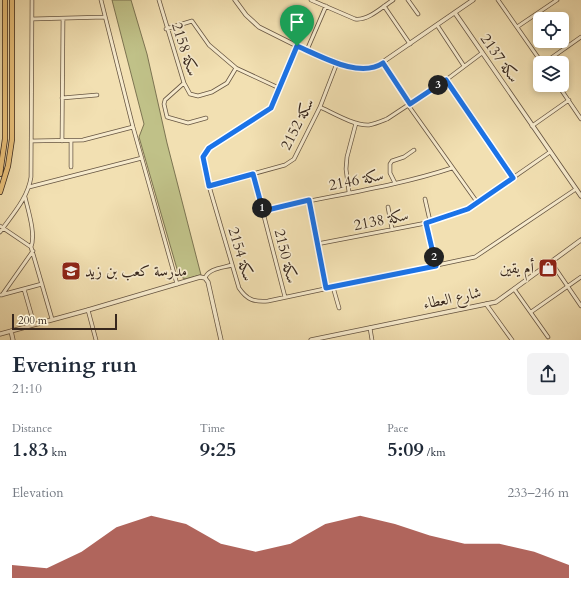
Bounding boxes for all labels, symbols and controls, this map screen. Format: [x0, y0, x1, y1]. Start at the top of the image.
pin [280, 5, 314, 46]
icon: arrive [286, 11, 308, 33]
map controls [533, 12, 569, 92]
button: locate [533, 12, 569, 48]
street label: سكة 2158 [167, 20, 203, 78]
street label: سكة 2137 [476, 30, 524, 86]
button: layers [533, 56, 569, 92]
pin: 3 [428, 75, 448, 95]
text: 3 [435, 77, 441, 92]
street label: سكة 2152 [276, 95, 318, 153]
street label: سكة 2146 [327, 165, 385, 195]
pin: 1 [252, 198, 272, 218]
text: 1 [259, 200, 265, 215]
street label: سكة 2138 [352, 205, 410, 235]
street label: سكة 2154 [223, 225, 259, 283]
street label: سكة 2150 [270, 227, 302, 285]
pin: 2 [424, 247, 444, 267]
text: 2 [431, 249, 437, 264]
place label: أم يقين [500, 257, 534, 281]
shop icon: أم يقين [537, 257, 559, 279]
school or university icon: مدرسة كعب بن زيد [60, 260, 82, 282]
place label: مدرسة كعب بن زيد [85, 261, 187, 281]
street label: شارع العطاء [421, 282, 483, 317]
scale bar [12, 312, 117, 331]
text: 200 m [18, 313, 47, 328]
text: Evening run [12, 350, 137, 380]
button: share [527, 353, 569, 395]
text: 21:10 [12, 380, 42, 398]
text: Distance [12, 421, 52, 436]
text: Time [200, 421, 225, 436]
text: Pace [387, 421, 409, 436]
text: 1.83 [12, 436, 49, 463]
text: 9:25 [200, 436, 236, 463]
text: 5:09 [387, 436, 424, 463]
text: km [49, 445, 67, 460]
text: /km [424, 445, 446, 460]
text: Elevation [12, 484, 64, 502]
text: 233–246 m [507, 484, 569, 502]

